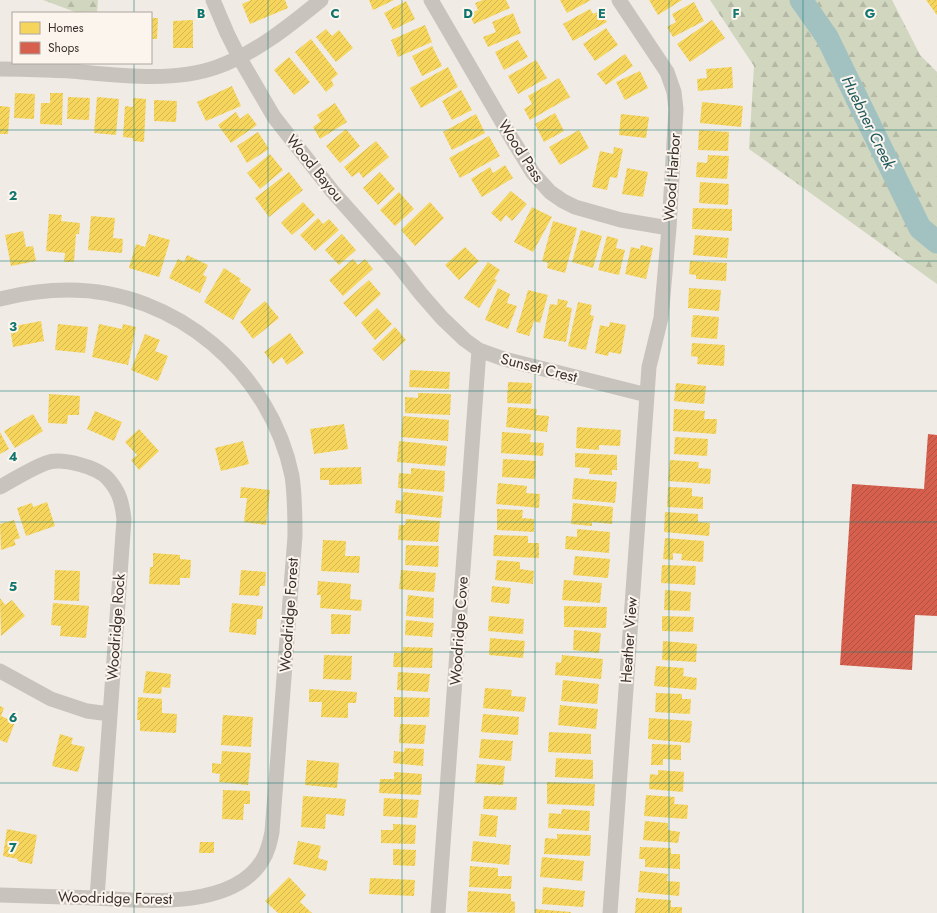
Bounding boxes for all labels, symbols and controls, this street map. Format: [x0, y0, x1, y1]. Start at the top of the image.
text: B [197, 4, 206, 23]
text: C [330, 4, 340, 23]
text: D [463, 4, 473, 23]
text: E [598, 4, 606, 23]
text: F [732, 4, 740, 23]
text: G [865, 4, 876, 23]
legend [12, 12, 152, 64]
text: Homes [48, 19, 84, 37]
text: Shops [48, 39, 79, 57]
water label: Huebner Creek [836, 72, 902, 174]
street label: Wood Pass [493, 116, 549, 186]
street label: Wood Bayou [281, 130, 349, 206]
street label: Wood Harbor [658, 131, 686, 222]
text: 2 [9, 186, 17, 205]
text: 3 [9, 317, 17, 336]
street label: Sunset Crest [498, 348, 580, 388]
text: 4 [8, 447, 18, 466]
street label: Woodridge Forest [274, 557, 304, 673]
street label: Woodridge Rock [101, 572, 131, 681]
street label: Woodridge Cove [444, 575, 474, 686]
text: 5 [9, 577, 17, 596]
street label: Heather View [615, 596, 643, 684]
text: 6 [9, 708, 18, 727]
text: 7 [9, 838, 17, 857]
street label: Woodridge Forest [58, 886, 173, 910]

